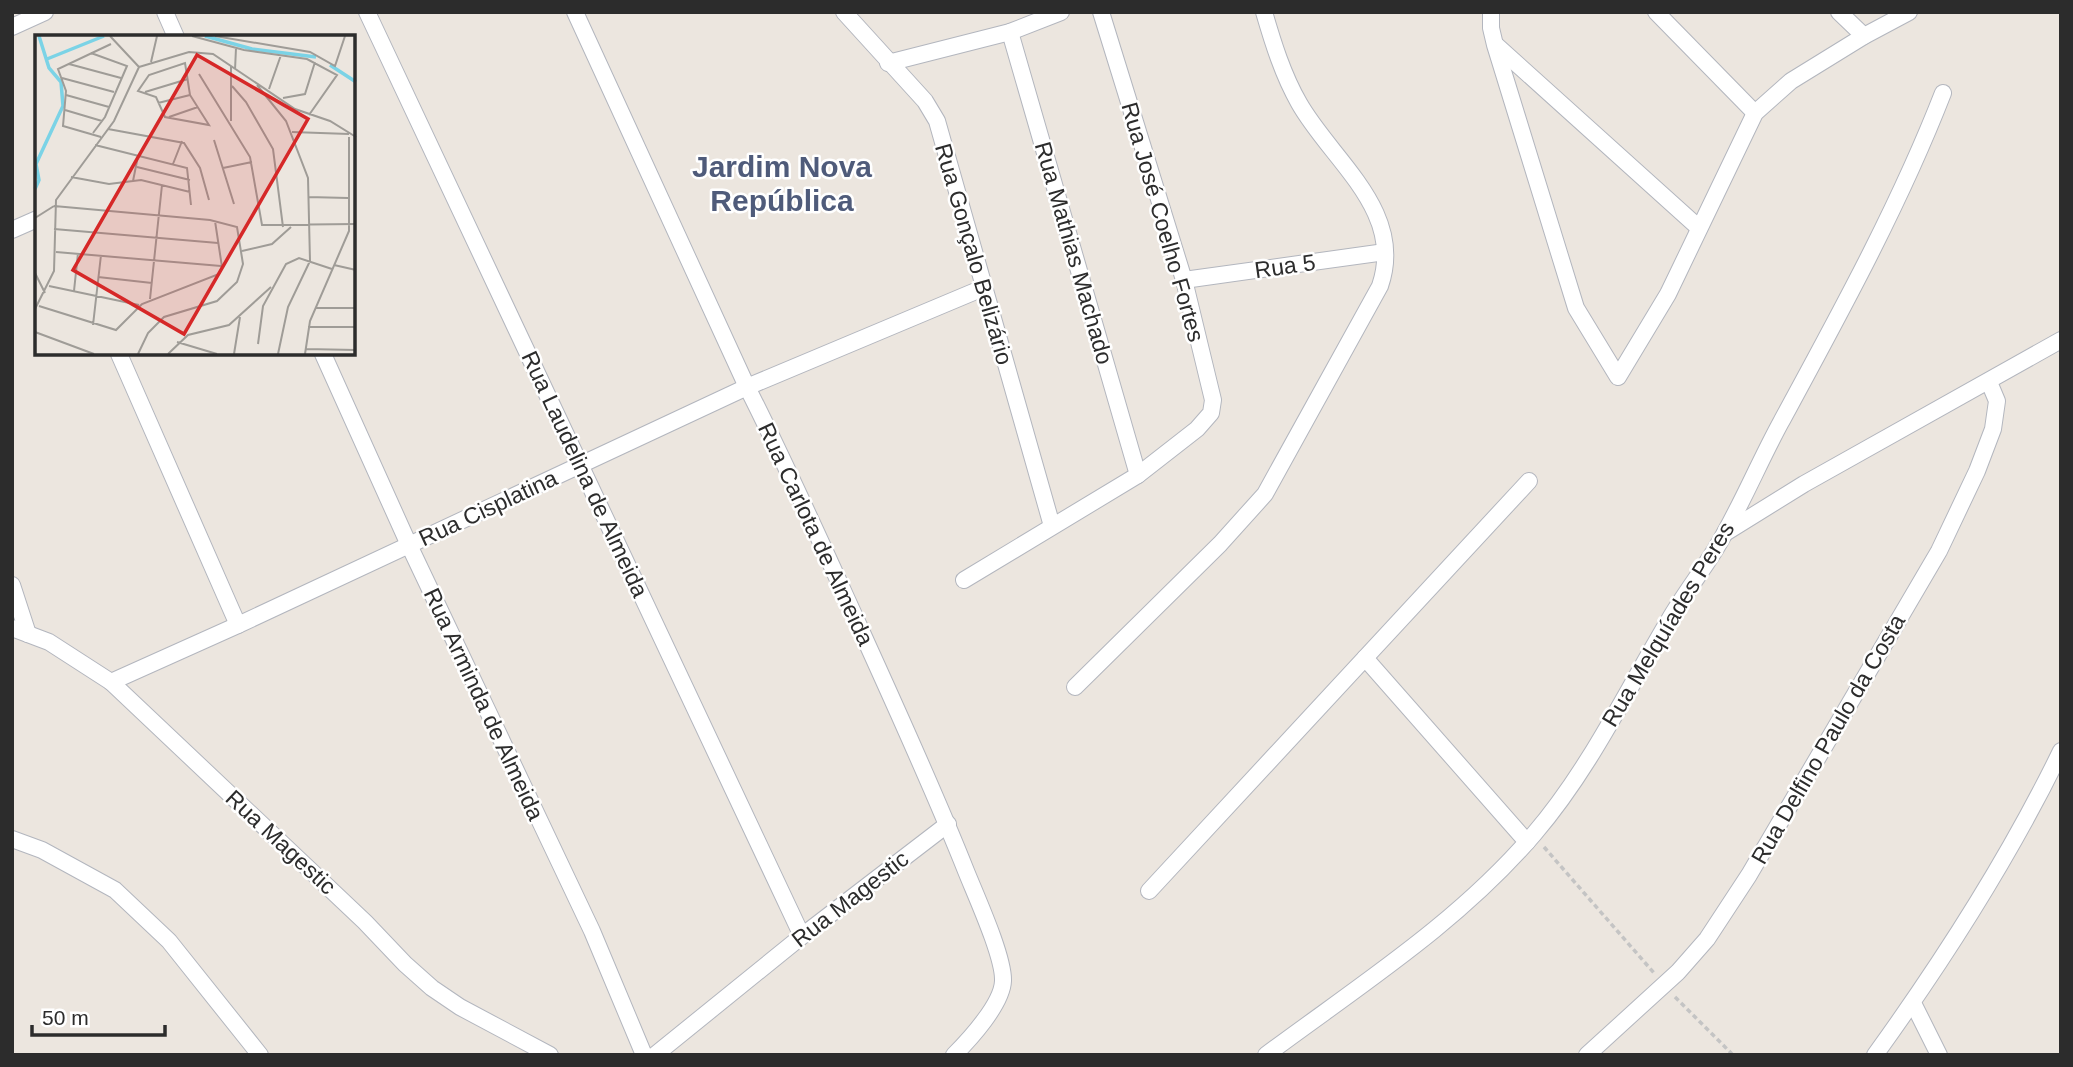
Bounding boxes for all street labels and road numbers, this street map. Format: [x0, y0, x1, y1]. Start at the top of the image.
street label: Rua José Coelho Fortes [1116, 99, 1210, 345]
street label: Rua Mathias Machado [1030, 139, 1118, 367]
street label: Rua Gonçalo Belizário [930, 140, 1018, 368]
street label: Rua 5 [1253, 249, 1317, 283]
street label: Rua Laudelina de Almeida [516, 347, 654, 601]
street label: Rua Carlota de Almeida [753, 418, 879, 650]
street label: Rua Cisplatina [415, 465, 561, 551]
street label: Rua Melquíades Peres [1597, 517, 1739, 731]
street label: Rua Arminda de Almeida [419, 584, 549, 824]
street label: Rua Delfino Paulo da Costa [1746, 609, 1910, 868]
street label: Rua Magestic [221, 785, 341, 899]
street label: Rua Magestic [787, 845, 913, 953]

